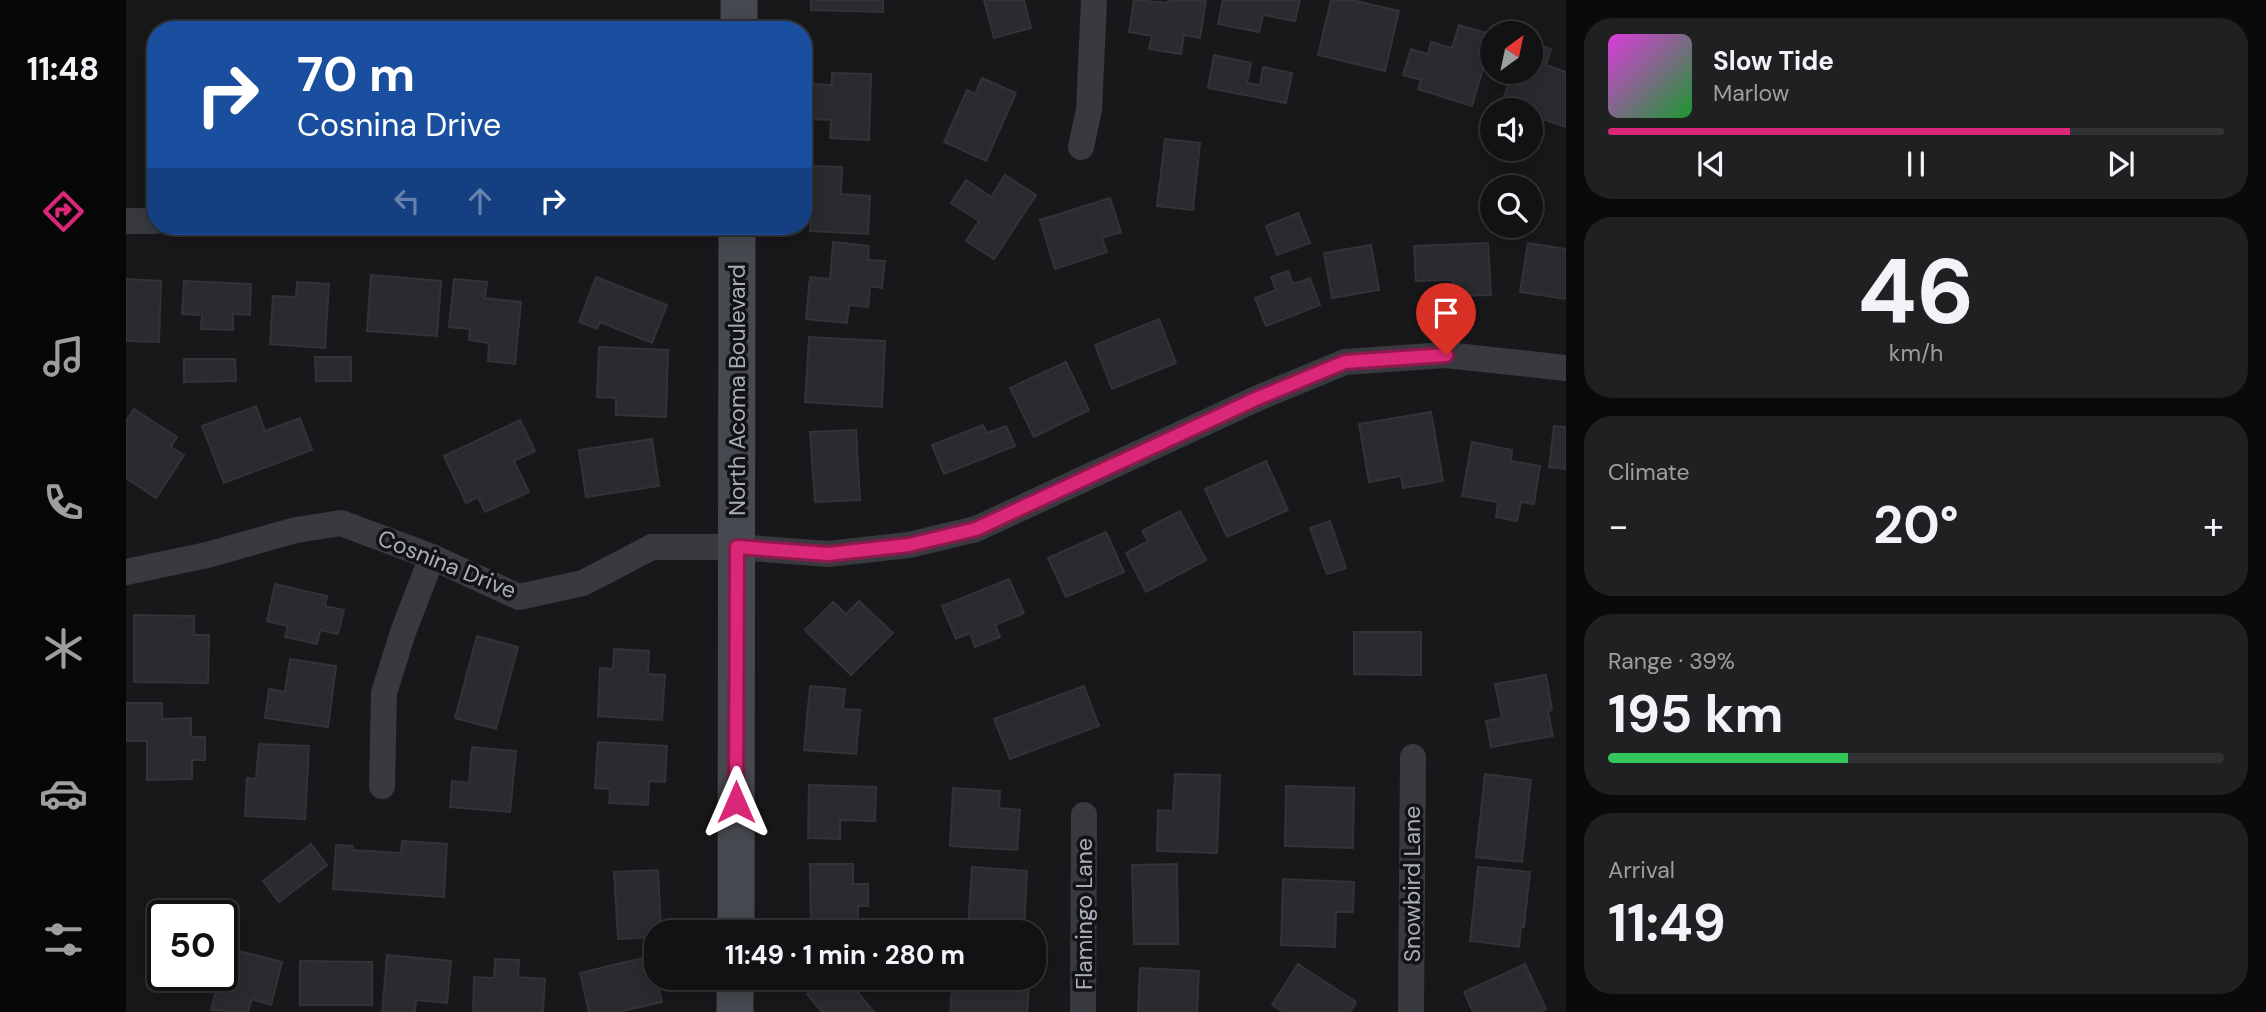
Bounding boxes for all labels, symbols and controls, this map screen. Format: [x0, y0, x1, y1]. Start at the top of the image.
north arrow [1480, 21, 1544, 84]
map controls [1480, 21, 1543, 238]
text: 70 m [297, 42, 415, 106]
text: Slow Tide [1713, 44, 1834, 78]
text: 11:48 [27, 48, 99, 90]
icon: right [182, 49, 273, 140]
text: Marlow [1713, 78, 1789, 108]
button: sound [1480, 98, 1543, 161]
text: Cosnina Drive [297, 104, 501, 146]
icon: previous [1692, 145, 1730, 183]
icon: pause [1897, 145, 1935, 183]
icon: next [2102, 145, 2140, 183]
button: search [1480, 175, 1543, 238]
icon: left [388, 182, 426, 220]
icon: ahead [461, 182, 499, 220]
icon: right [534, 182, 572, 220]
icon: directions [39, 187, 88, 236]
text: 46 [1858, 233, 1974, 351]
street label: North Acoma Boulevard [722, 264, 752, 516]
pin [1416, 283, 1476, 355]
icon: arrive [1427, 294, 1465, 332]
icon: music [39, 332, 88, 381]
text: km/h [1889, 338, 1943, 368]
text: Climate [1608, 457, 1690, 487]
icon: phone [39, 478, 88, 527]
text: 20° [1873, 491, 1959, 559]
text: − [1608, 501, 1629, 551]
text: + [2203, 501, 2224, 551]
street label: Cosnina Drive [373, 523, 521, 605]
icon: climate [39, 624, 88, 673]
text: Range · 39% [1608, 646, 1735, 676]
text: 195 km [1608, 680, 1784, 748]
position arrow [699, 765, 773, 839]
icon: car [39, 769, 88, 818]
street label: Snowbird Lane [1397, 806, 1427, 962]
street label: Flamingo Lane [1069, 838, 1099, 990]
text: Arrival [1608, 855, 1675, 885]
text: 11:49 [1608, 889, 1726, 957]
speed limit sign: 50 [147, 900, 238, 991]
icon: filters [39, 915, 88, 964]
text: 11:49 · 1 min · 280 m [725, 938, 965, 972]

